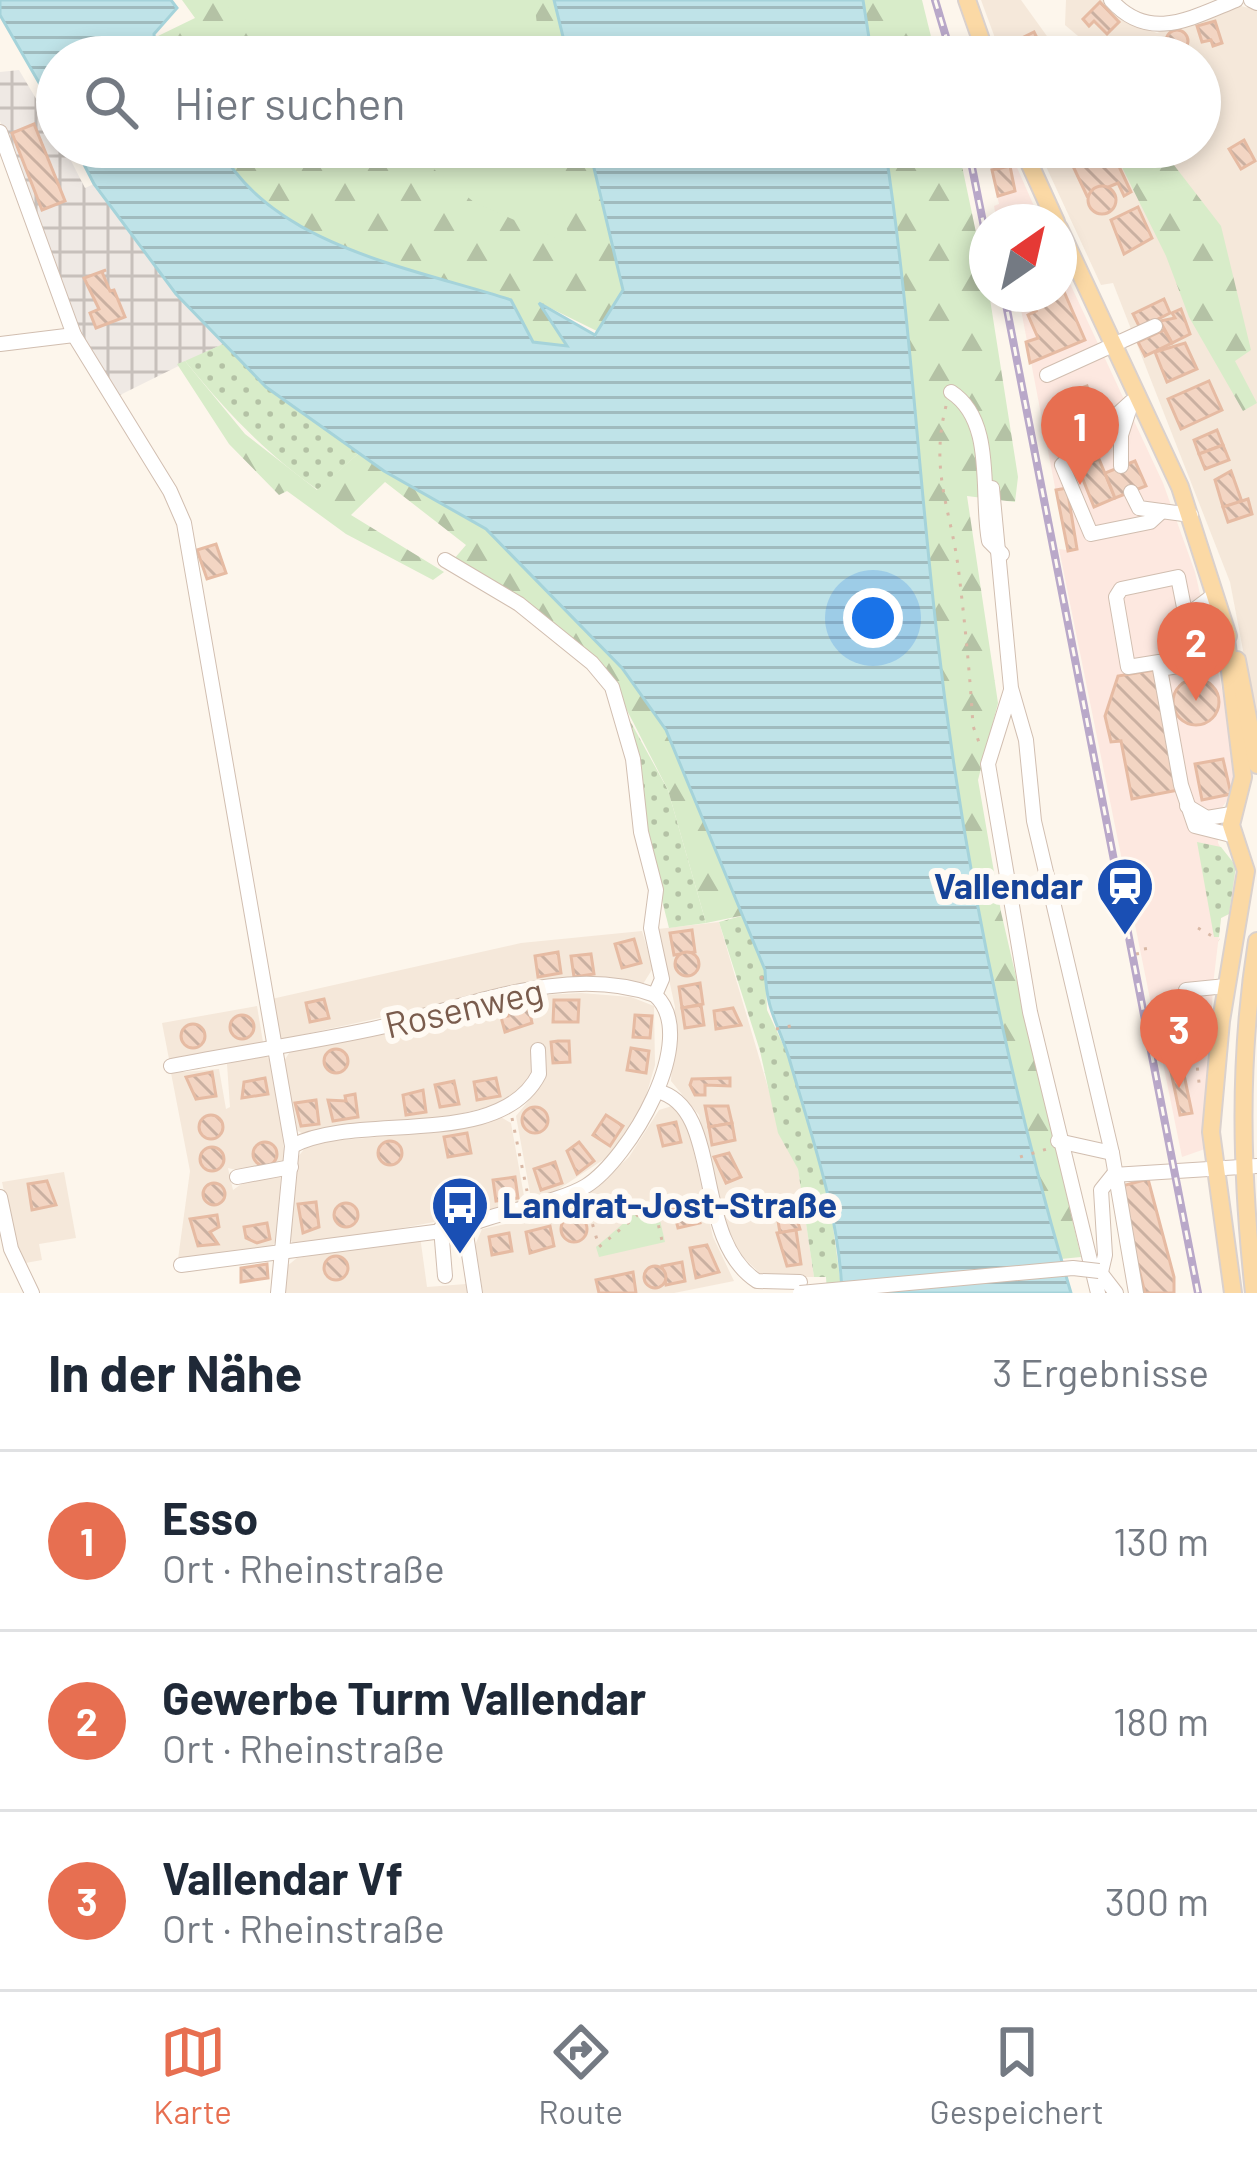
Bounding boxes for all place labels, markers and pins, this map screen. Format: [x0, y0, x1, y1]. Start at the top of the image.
pin: 1 [1041, 386, 1119, 485]
pin: 2 [1157, 602, 1235, 701]
station icon: Vallendar [1094, 855, 1156, 937]
place label: Vallendar [934, 863, 1083, 906]
pin: 3 [1140, 989, 1218, 1088]
bus stop icon: Landrat-Jost-Straße [429, 1174, 491, 1256]
place label: Landrat-Jost-Straße [502, 1182, 837, 1225]

